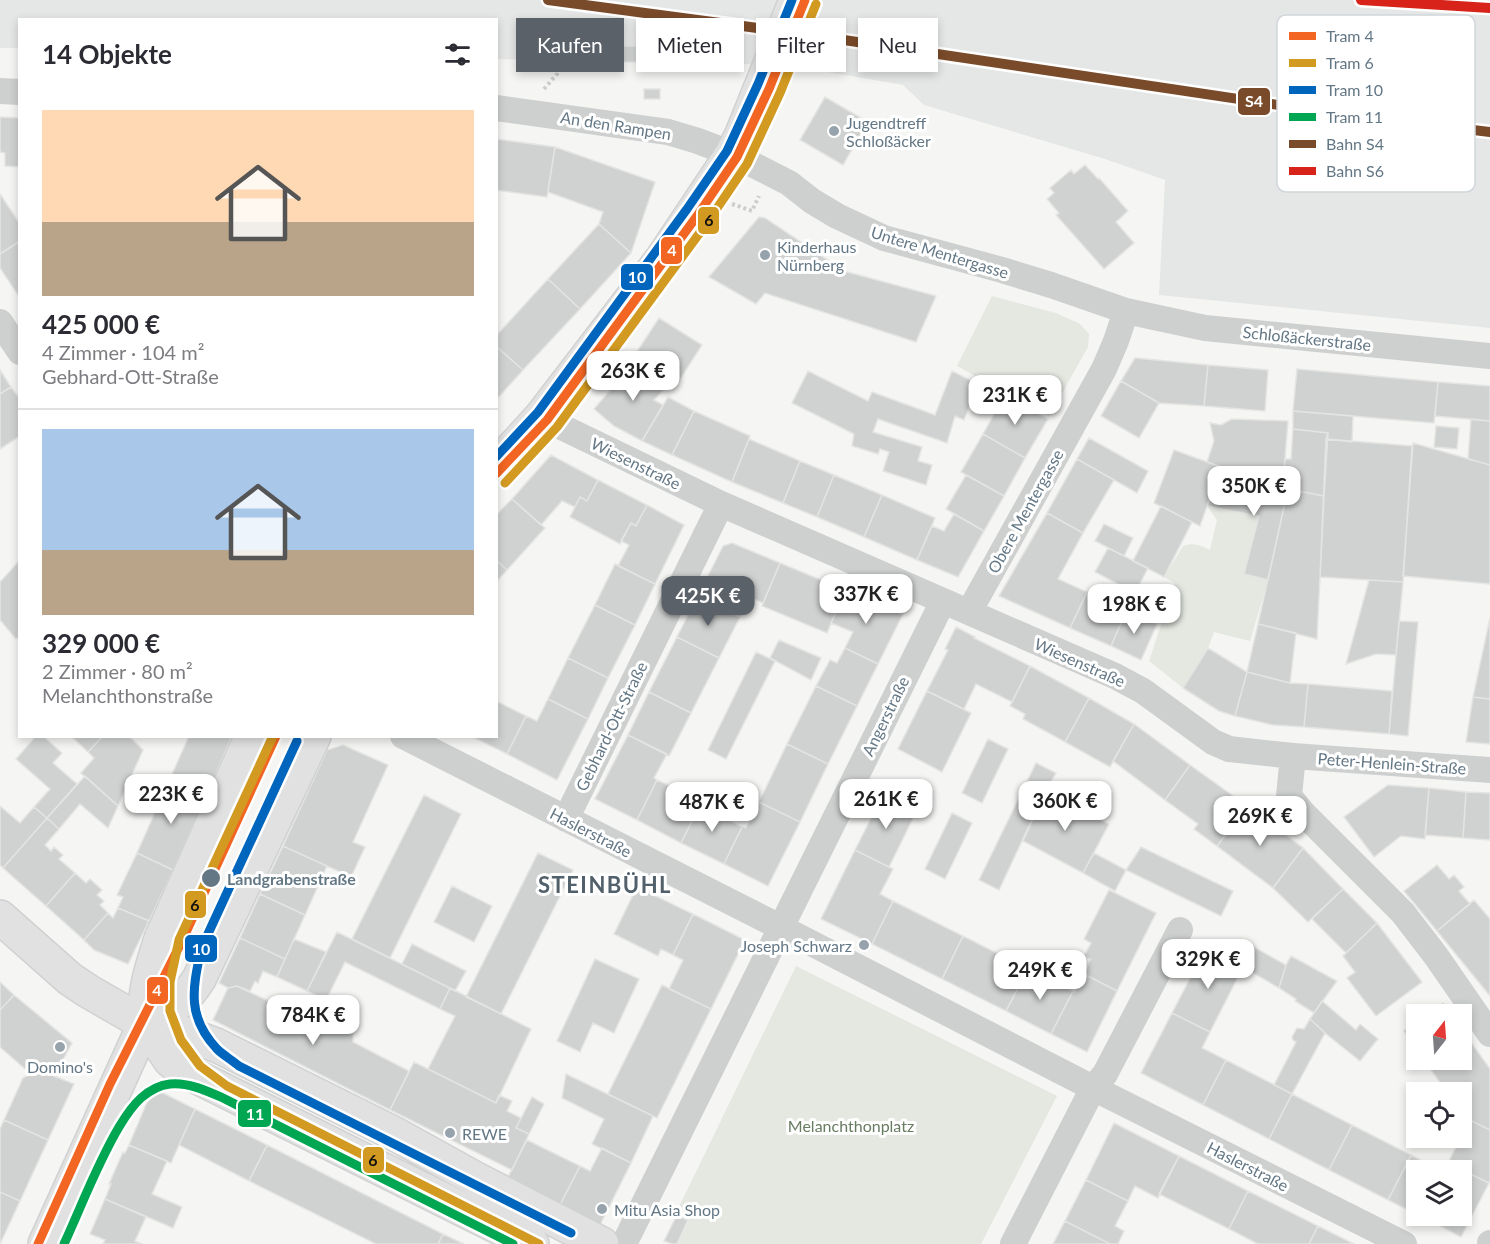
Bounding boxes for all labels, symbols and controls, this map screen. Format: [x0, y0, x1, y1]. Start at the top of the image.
legend [1277, 15, 1475, 192]
chip: Kaufen [516, 18, 624, 72]
chip: Mieten [636, 18, 744, 72]
chip: Filter [756, 18, 846, 72]
chip: Neu [858, 18, 938, 72]
text: Tram 4 [1326, 26, 1374, 45]
text: 14 Objekte [42, 38, 172, 70]
icon: filters [441, 38, 474, 71]
text: Tram 6 [1326, 53, 1374, 72]
text: Tram 10 [1326, 80, 1383, 99]
line badge: S4 [1237, 87, 1271, 116]
text: S4 [1245, 91, 1263, 110]
street label: An den Rampen [559, 107, 673, 143]
text: Tram 11 [1326, 107, 1383, 126]
place label: Jugendtreff Schloßäcker [846, 113, 931, 150]
marker: Jugendtreff Schloßäcker [827, 124, 841, 138]
text: Bahn S4 [1326, 134, 1384, 153]
icon: home [204, 149, 312, 257]
text: Bahn S6 [1326, 161, 1384, 180]
line badge: 6 [697, 206, 720, 235]
text: 6 [704, 210, 714, 229]
street label: Untere Mentergasse [869, 222, 1011, 282]
line badge: 4 [660, 236, 683, 265]
place label: Kinderhaus Nürnberg [777, 237, 856, 274]
text: 4 [667, 240, 677, 259]
marker: Kinderhaus Nürnberg [758, 248, 772, 262]
line badge: 10 [620, 263, 654, 291]
text: 10 [628, 267, 646, 286]
text: 425 000 € [42, 308, 160, 340]
street label: Schloßäckerstraße [1242, 322, 1372, 354]
text: 4 Zimmer · 104 m² [42, 340, 204, 364]
pin: 263K € [584, 351, 682, 402]
text: 263K € [601, 358, 665, 382]
text: Gebhard-Ott-Straße [42, 364, 219, 388]
pin: 231K € [966, 375, 1064, 426]
text: 231K € [983, 382, 1047, 406]
street label: Wiesenstraße [588, 433, 684, 493]
street label: Obere Mentergasse [983, 446, 1067, 576]
pin: 350K € [1205, 466, 1303, 517]
icon: home [204, 468, 312, 576]
text: 350K € [1222, 473, 1286, 497]
pin: 337K € [817, 574, 915, 625]
pin: 425K € [659, 576, 757, 627]
text: 337K € [834, 581, 898, 605]
text: 425K € [676, 583, 740, 607]
pin: 198K € [1085, 584, 1183, 635]
text: 198K € [1102, 591, 1166, 615]
text: 329 000 € [42, 627, 160, 659]
street label: Wiesenstraße [1032, 634, 1128, 690]
street label: Gebhard-Ott-Straße [571, 658, 651, 794]
text: 2 Zimmer · 80 m² [42, 659, 193, 683]
street label: Angerstraße [858, 673, 912, 759]
text: Melanchthonstraße [42, 683, 213, 707]
street label: Peter-Henlein-Straße [1317, 748, 1467, 778]
pin: 223K € [122, 774, 220, 825]
pin: 261K € [837, 779, 935, 830]
text: 223K € [139, 781, 203, 805]
pin: 360K € [1016, 781, 1114, 832]
pin: 487K € [663, 782, 761, 833]
text: 261K € [854, 786, 918, 810]
text: 360K € [1033, 788, 1097, 812]
text: 487K € [680, 789, 744, 813]
pin: 269K € [1211, 796, 1309, 847]
street label: Haslerstraße [547, 803, 635, 861]
text: 269K € [1228, 803, 1292, 827]
marker: Landgrabenstraße [200, 867, 222, 889]
place label: Landgrabenstraße [227, 869, 356, 888]
district label: STEINBÜHL [538, 871, 672, 898]
line badge: 6 [184, 890, 207, 919]
text: 6 [190, 895, 200, 914]
line badge: 10 [184, 934, 218, 963]
place label: Joseph Schwarz [740, 936, 852, 955]
marker: Joseph Schwarz [857, 938, 871, 952]
text: 10 [192, 939, 210, 958]
pin: 329K € [1159, 939, 1257, 990]
text: 329K € [1176, 946, 1240, 970]
pin: 249K € [991, 950, 1089, 1001]
text: 249K € [1008, 957, 1072, 981]
line badge: 4 [146, 976, 169, 1005]
text: 4 [152, 980, 162, 999]
pin: 784K € [264, 995, 362, 1046]
text: 784K € [281, 1002, 345, 1026]
north arrow [1406, 1004, 1472, 1070]
map controls [1406, 1004, 1472, 1226]
marker: Domino's [53, 1040, 67, 1054]
place label: Domino's [27, 1057, 93, 1076]
button: locate [1406, 1082, 1472, 1148]
line badge: 11 [237, 1099, 272, 1128]
text: 11 [246, 1104, 264, 1123]
park label: Melanchthonplatz [788, 1116, 914, 1135]
place label: REWE [462, 1124, 507, 1143]
marker: REWE [443, 1126, 457, 1140]
street label: Haslerstraße [1204, 1137, 1292, 1195]
line badge: 6 [362, 1146, 385, 1174]
text: 6 [368, 1150, 378, 1169]
button: layers [1406, 1160, 1472, 1226]
place label: Mitu Asia Shop [614, 1200, 720, 1219]
marker: Mitu Asia Shop [595, 1202, 609, 1216]

